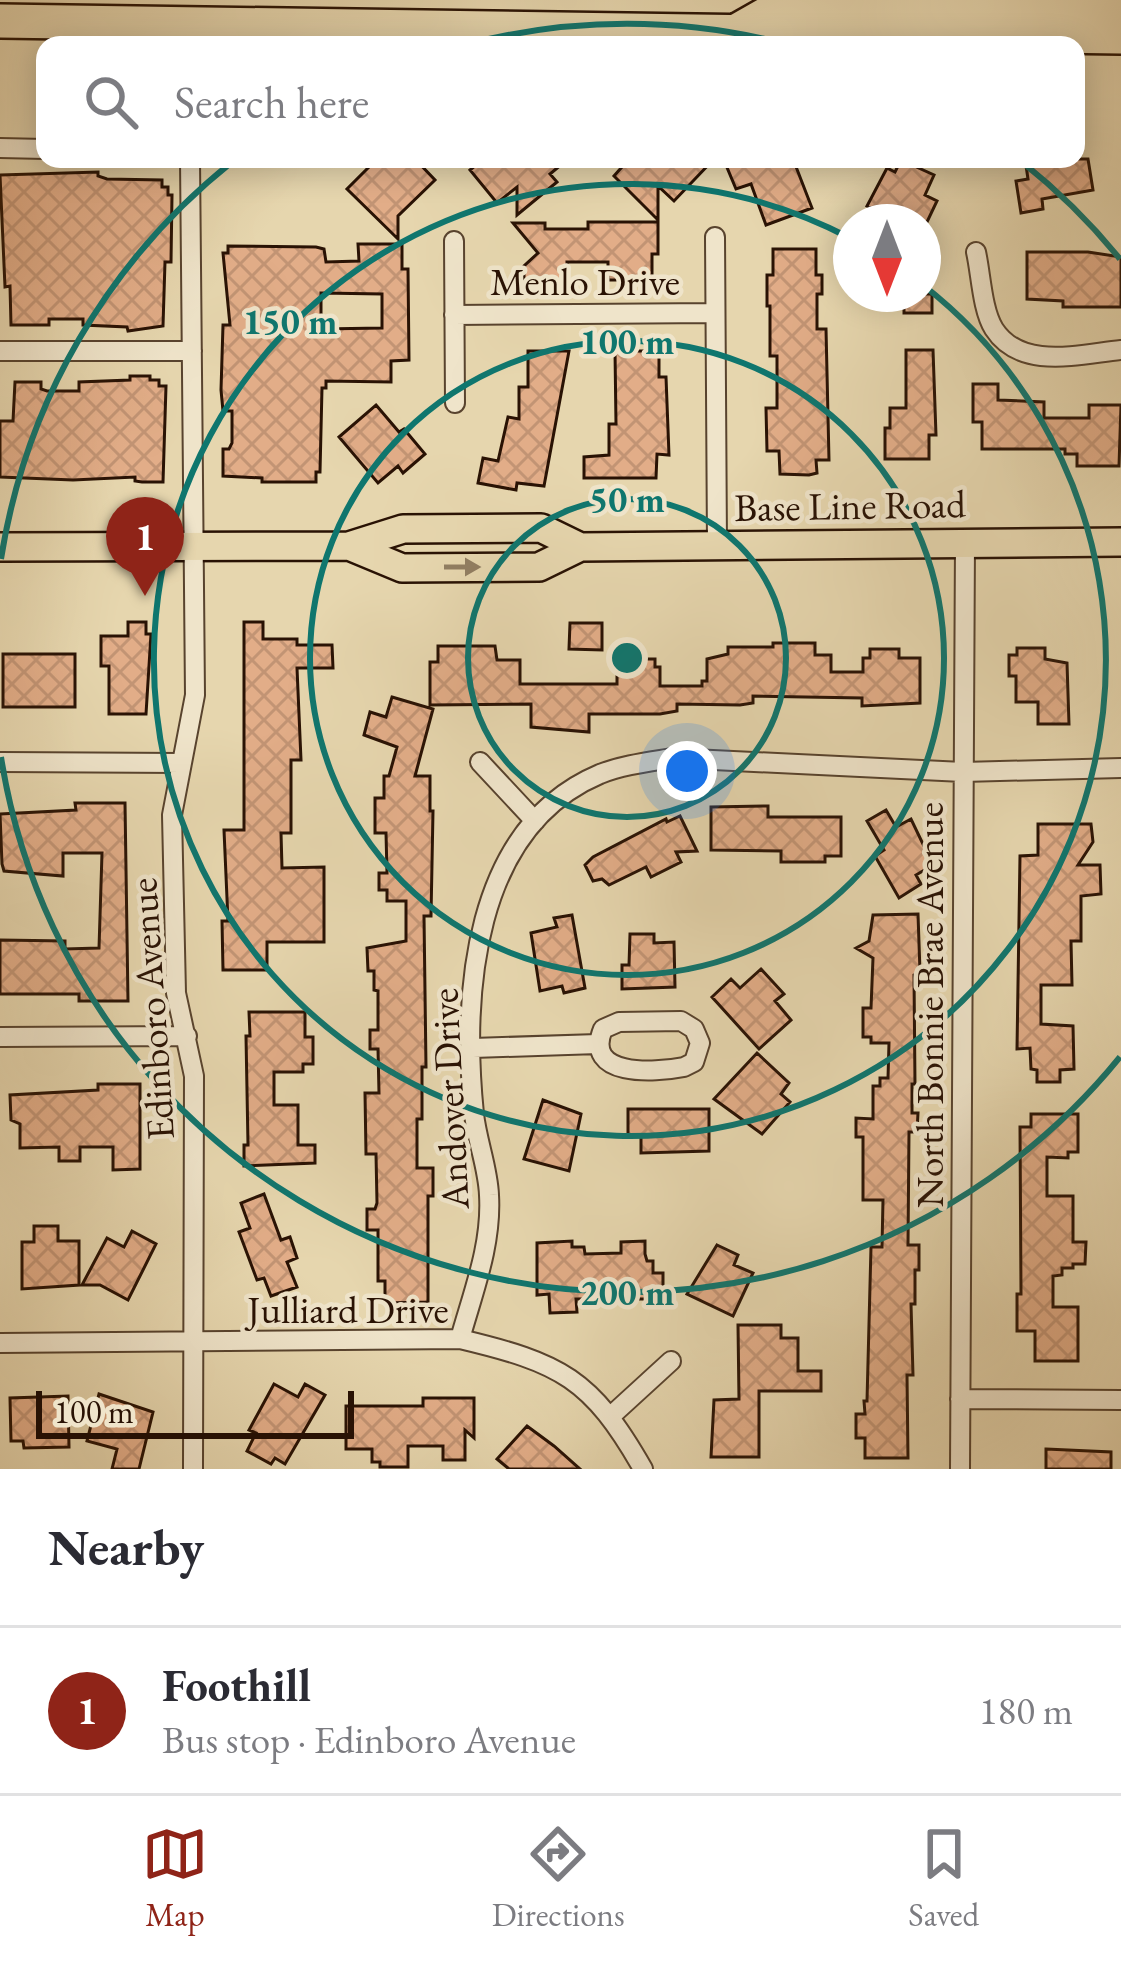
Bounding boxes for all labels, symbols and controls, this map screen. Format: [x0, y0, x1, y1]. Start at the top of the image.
search box [36, 36, 1085, 168]
icon: search [78, 69, 144, 135]
text: Search here [174, 73, 369, 131]
north arrow [833, 204, 941, 312]
street label: Menlo Drive [490, 256, 680, 307]
text: 150 m [243, 298, 337, 345]
text: 100 m [580, 318, 674, 365]
text: 50 m [589, 476, 665, 523]
street label: Base Line Road [734, 478, 967, 533]
pin: 1 [106, 497, 184, 596]
one-way arrow [444, 557, 482, 577]
centre of rings [606, 637, 648, 679]
your location [657, 741, 717, 801]
street label: North Bonnie Brae Avenue [904, 802, 955, 1208]
street label: Edinboro Avenue [117, 876, 186, 1142]
street label: Andover Drive [418, 987, 481, 1212]
text: 200 m [580, 1269, 674, 1316]
street label: Julliard Drive [244, 1284, 449, 1335]
scale bar [36, 1385, 354, 1438]
text: 100 m [54, 1390, 134, 1433]
text: Nearby [48, 1514, 204, 1580]
text: Foothill [162, 1656, 311, 1714]
text: 1 [77, 1685, 97, 1736]
text: 180 m [979, 1685, 1073, 1736]
text: Bus stop · Edinboro Avenue [162, 1714, 576, 1765]
tab: Map [142, 1821, 208, 1936]
tab: Directions [492, 1821, 625, 1936]
tab: Saved [908, 1821, 979, 1936]

